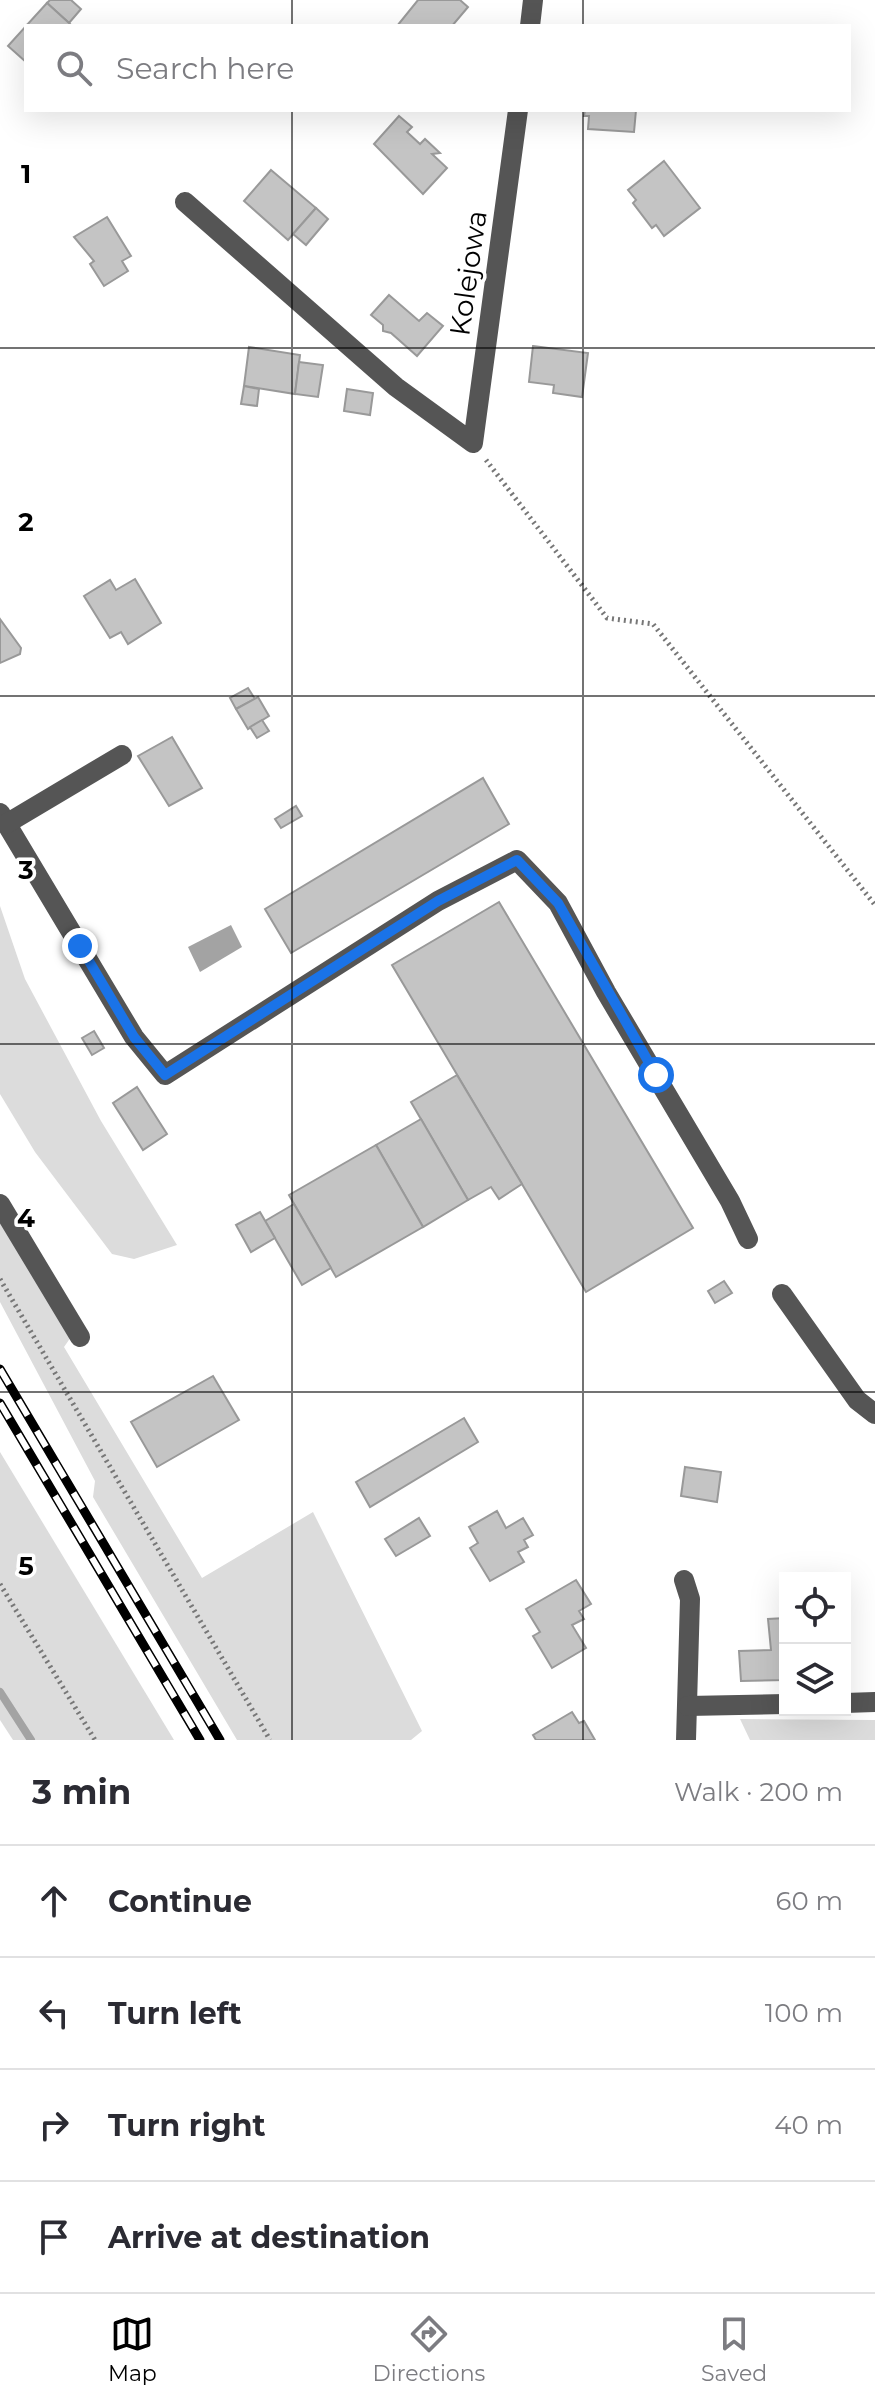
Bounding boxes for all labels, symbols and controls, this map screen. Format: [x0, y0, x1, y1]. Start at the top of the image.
search box [24, 24, 851, 112]
icon: search [52, 46, 96, 90]
text: Search here [116, 50, 294, 87]
text: 1 [21, 158, 31, 190]
street label: Kolejowa [442, 208, 494, 338]
text: 2 [18, 506, 34, 538]
text: 3 [17, 854, 34, 886]
route end [62, 928, 98, 964]
route start [638, 1057, 674, 1093]
text: 4 [17, 1202, 35, 1234]
text: 5 [18, 1550, 34, 1582]
map controls [779, 1572, 851, 1716]
button: locate [779, 1572, 851, 1644]
button: layers [779, 1644, 851, 1716]
text: 3 min [32, 1771, 131, 1813]
text: Walk · 200 m [674, 1776, 843, 1808]
icon: ahead [32, 1879, 76, 1923]
text: Continue [108, 1883, 252, 1920]
text: 60 m [776, 1885, 843, 1917]
icon: left [32, 1991, 76, 2035]
text: Turn left [108, 1995, 241, 2032]
text: 100 m [765, 1997, 843, 2029]
icon: right [32, 2103, 76, 2147]
text: Turn right [108, 2107, 265, 2144]
text: 40 m [774, 2109, 843, 2141]
icon: arrive [32, 2215, 76, 2259]
text: Arrive at destination [108, 2219, 430, 2256]
tab: Map [108, 2312, 157, 2387]
tab: Directions [373, 2312, 485, 2387]
tab: Saved [701, 2312, 767, 2387]

